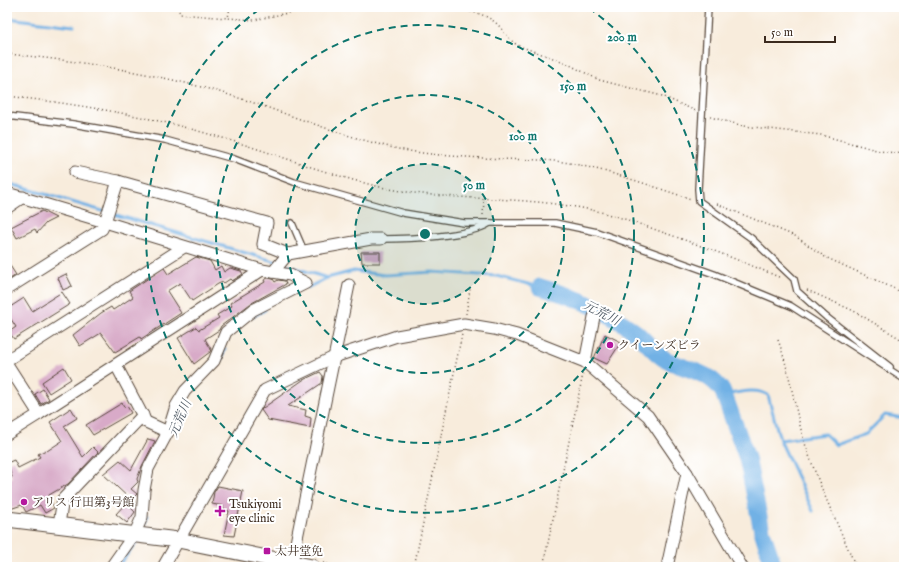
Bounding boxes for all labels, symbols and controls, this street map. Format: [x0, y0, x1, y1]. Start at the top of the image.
scale bar [765, 18, 835, 44]
text: 50 m [771, 25, 793, 40]
text: 200 m [607, 30, 637, 45]
text: 150 m [560, 79, 587, 94]
text: 100 m [509, 129, 538, 144]
text: 50 m [463, 178, 486, 193]
centre of rings [418, 227, 432, 241]
water label: 元荒川 [580, 297, 624, 331]
place label: クイーンズビラ [618, 338, 701, 353]
marker: クイーンズビラ [605, 340, 615, 350]
water label: 元荒川 [165, 395, 197, 440]
place label: アリス 行田第3号館 [32, 495, 134, 510]
marker: アリス 行田第3号館 [19, 497, 29, 507]
place label: Tsukiyomi eye clinic [229, 497, 282, 526]
marker: Tsukiyomi eye clinic [214, 505, 226, 517]
place label: 太井堂免 [275, 544, 323, 559]
marker: 太井堂免 [262, 546, 272, 556]

